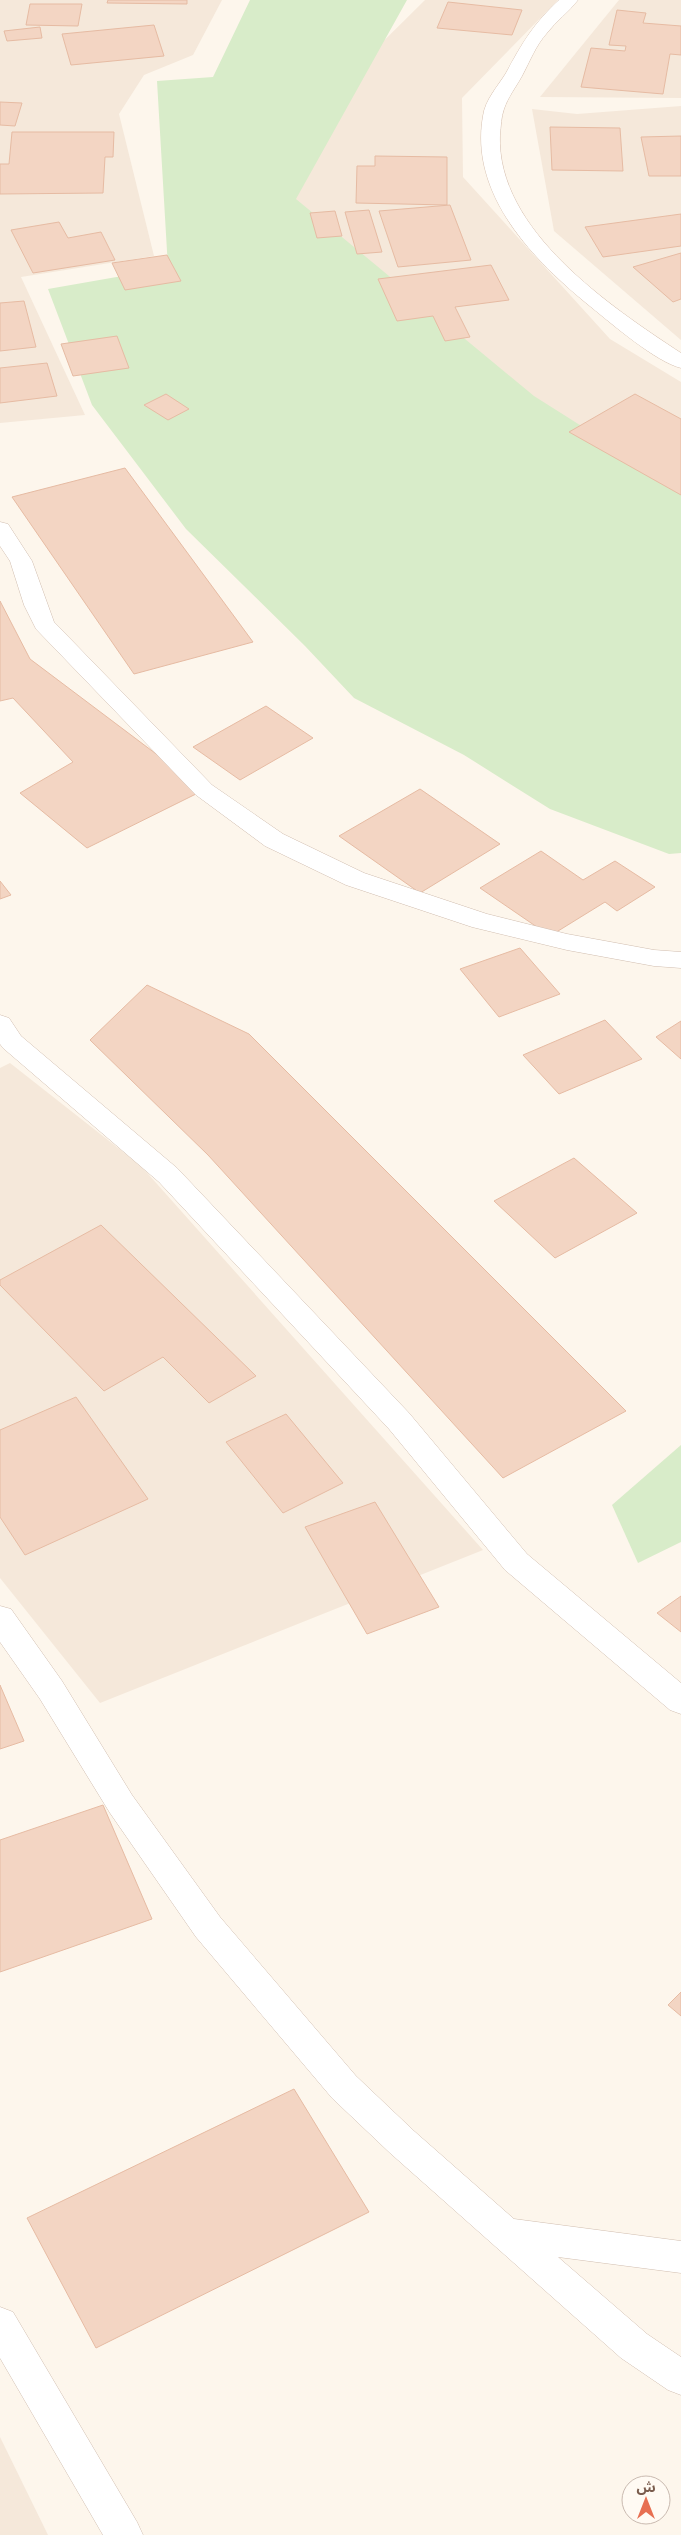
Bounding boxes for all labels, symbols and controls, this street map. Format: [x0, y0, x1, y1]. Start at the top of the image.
north arrow [621, 2475, 671, 2525]
text: ش [636, 2478, 656, 2495]

